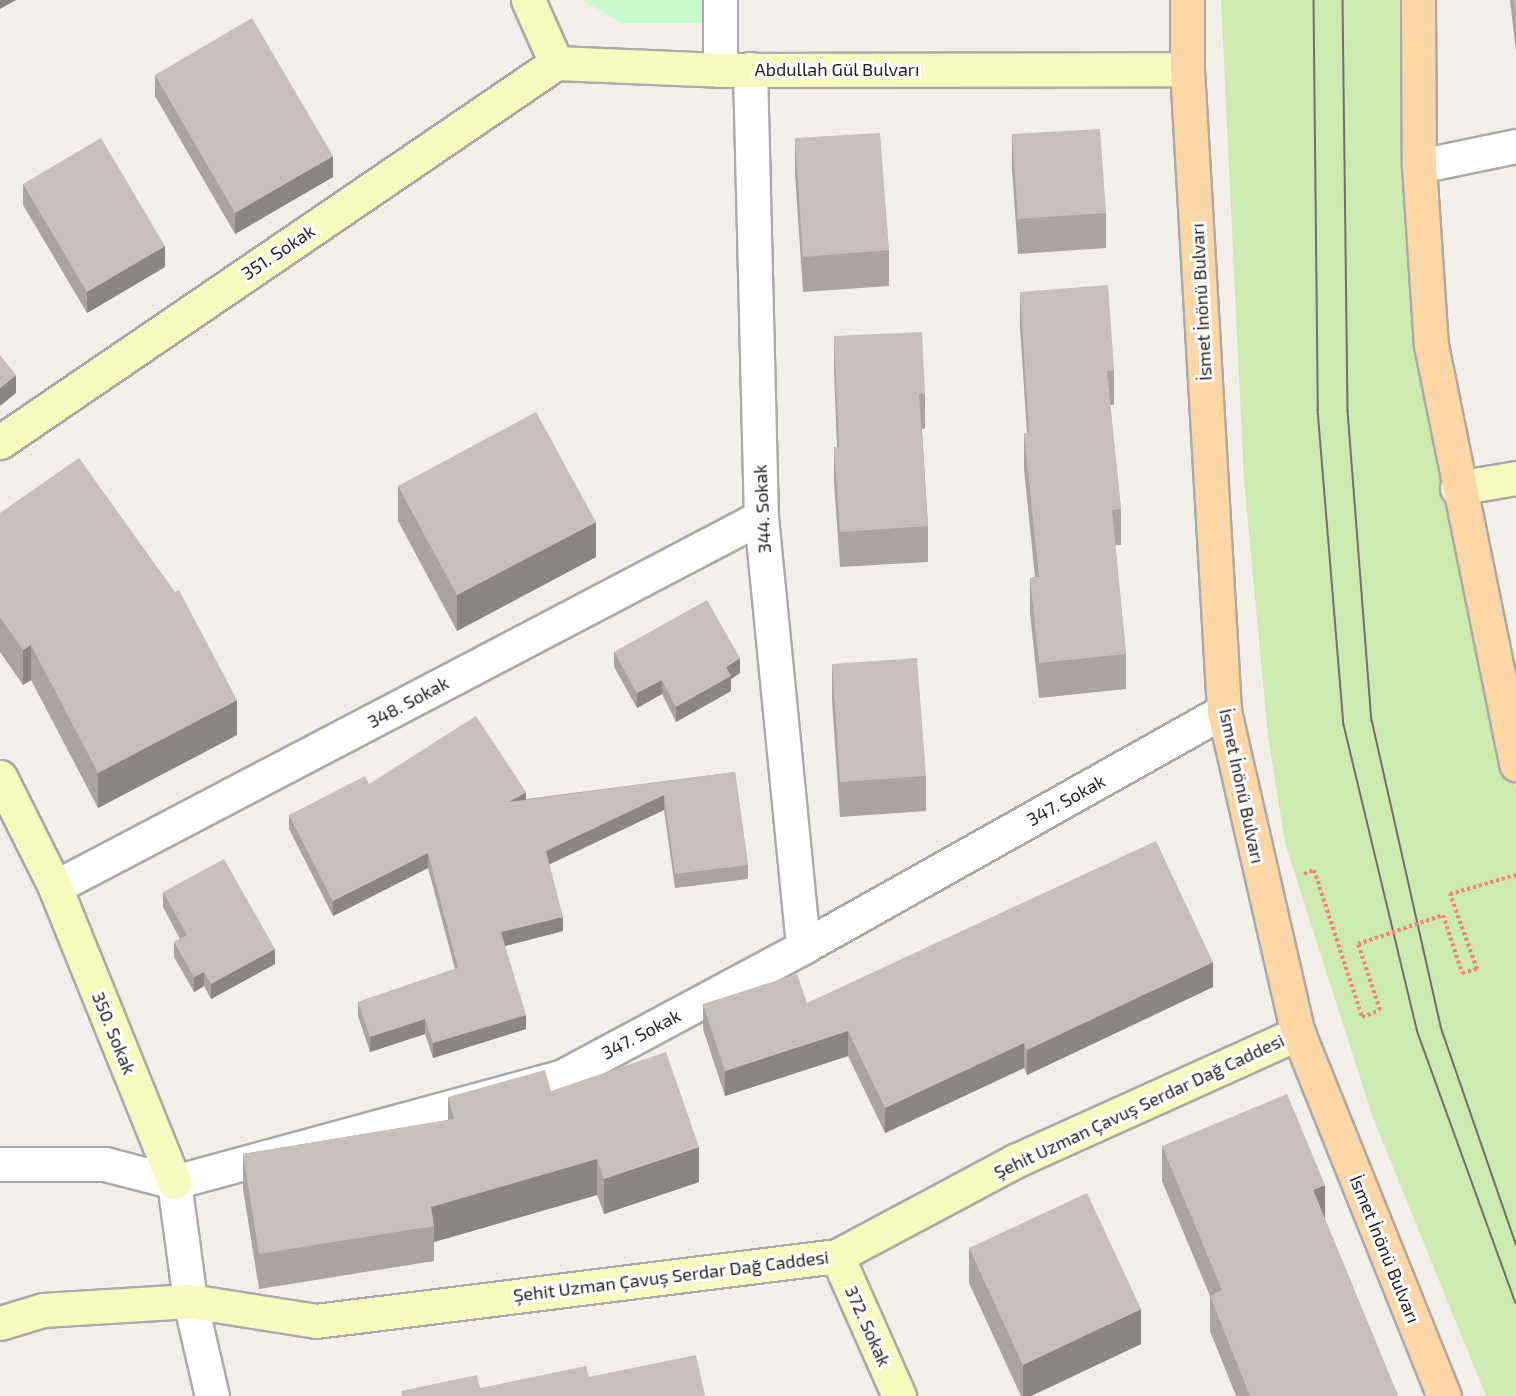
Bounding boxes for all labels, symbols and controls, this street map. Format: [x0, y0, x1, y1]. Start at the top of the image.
street label: Abdullah Gül Bulvarı [754, 58, 920, 80]
street label: 351. Sokak [237, 220, 319, 284]
street label: İsmet İnönü Bulvarı [1186, 223, 1216, 381]
street label: 344. Sokak [749, 464, 775, 554]
street label: 348. Sokak [364, 672, 452, 732]
street label: İsmet İnönü Bulvarı [1215, 707, 1269, 865]
street label: 347. Sokak [1023, 770, 1109, 830]
street label: 350. Sokak [88, 989, 140, 1077]
street label: 347. Sokak [598, 1004, 684, 1064]
street label: Şehit Uzman Çavuş Serdar Dağ Caddesi [990, 1029, 1288, 1183]
street label: İsmet İnönü Bulvarı [1345, 1172, 1425, 1326]
street label: Şehit Uzman Çavuş Serdar Dağ Caddesi [512, 1246, 830, 1306]
street label: 372. Sokak [841, 1282, 895, 1370]

